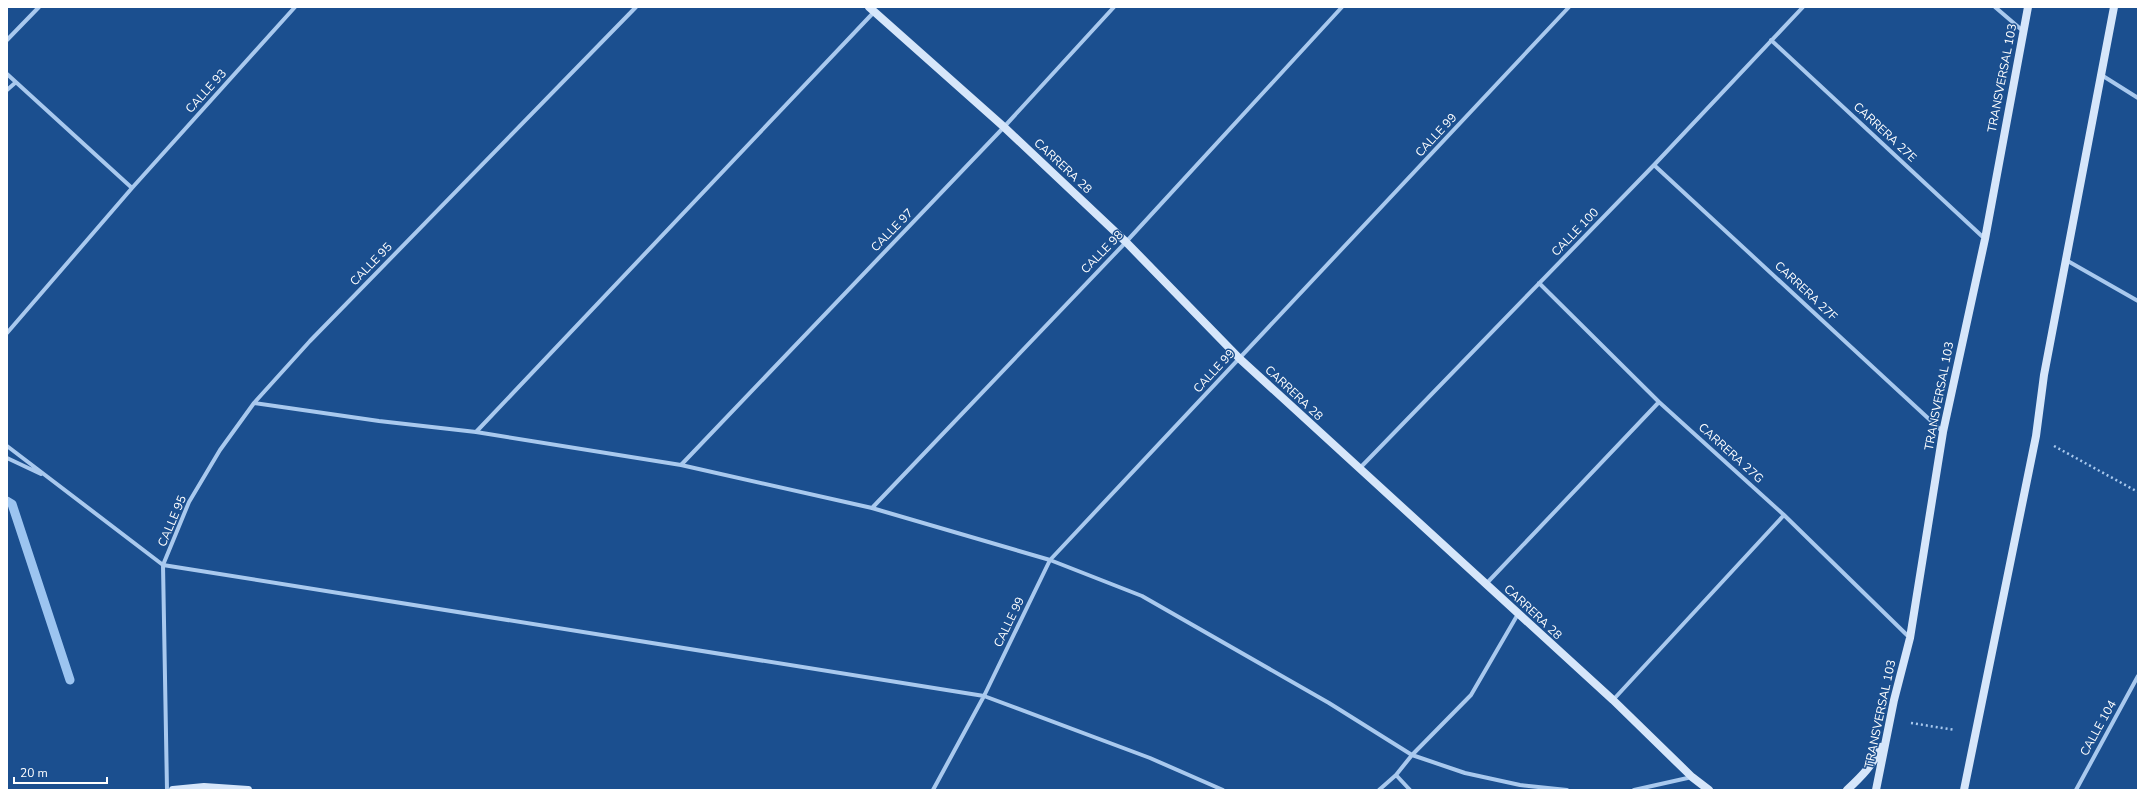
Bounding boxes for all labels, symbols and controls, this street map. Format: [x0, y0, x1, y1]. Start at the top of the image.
street label: TRANSVERSAL 103 [1984, 22, 2020, 134]
street label: CALLE 93 [182, 66, 230, 116]
street label: CARRERA 27E [1850, 99, 1920, 165]
street label: CALLE 99 [1412, 110, 1460, 160]
street label: CARRERA 28 [1031, 135, 1095, 197]
street label: CALLE 100 [1548, 204, 1602, 260]
street label: CALLE 97 [867, 205, 917, 255]
street label: CALLE 98 [1077, 227, 1127, 277]
street label: CALLE 95 [346, 239, 396, 289]
street label: CARRERA 27F [1771, 258, 1841, 325]
street label: TRANSVERSAL 103 [1921, 340, 1957, 452]
street label: CALLE 99 [1190, 346, 1238, 396]
street label: CARRERA 28 [1262, 362, 1326, 424]
street label: CARRERA 27G [1695, 419, 1767, 487]
street label: CALLE 95 [154, 493, 190, 549]
street label: CARRERA 28 [1501, 581, 1565, 643]
street label: CALLE 99 [990, 594, 1028, 650]
street label: TRANSVERSAL 103 [1861, 658, 1899, 770]
street label: CALLE 104 [2076, 697, 2120, 759]
scale bar [14, 759, 107, 785]
text: 20 m [20, 765, 48, 781]

